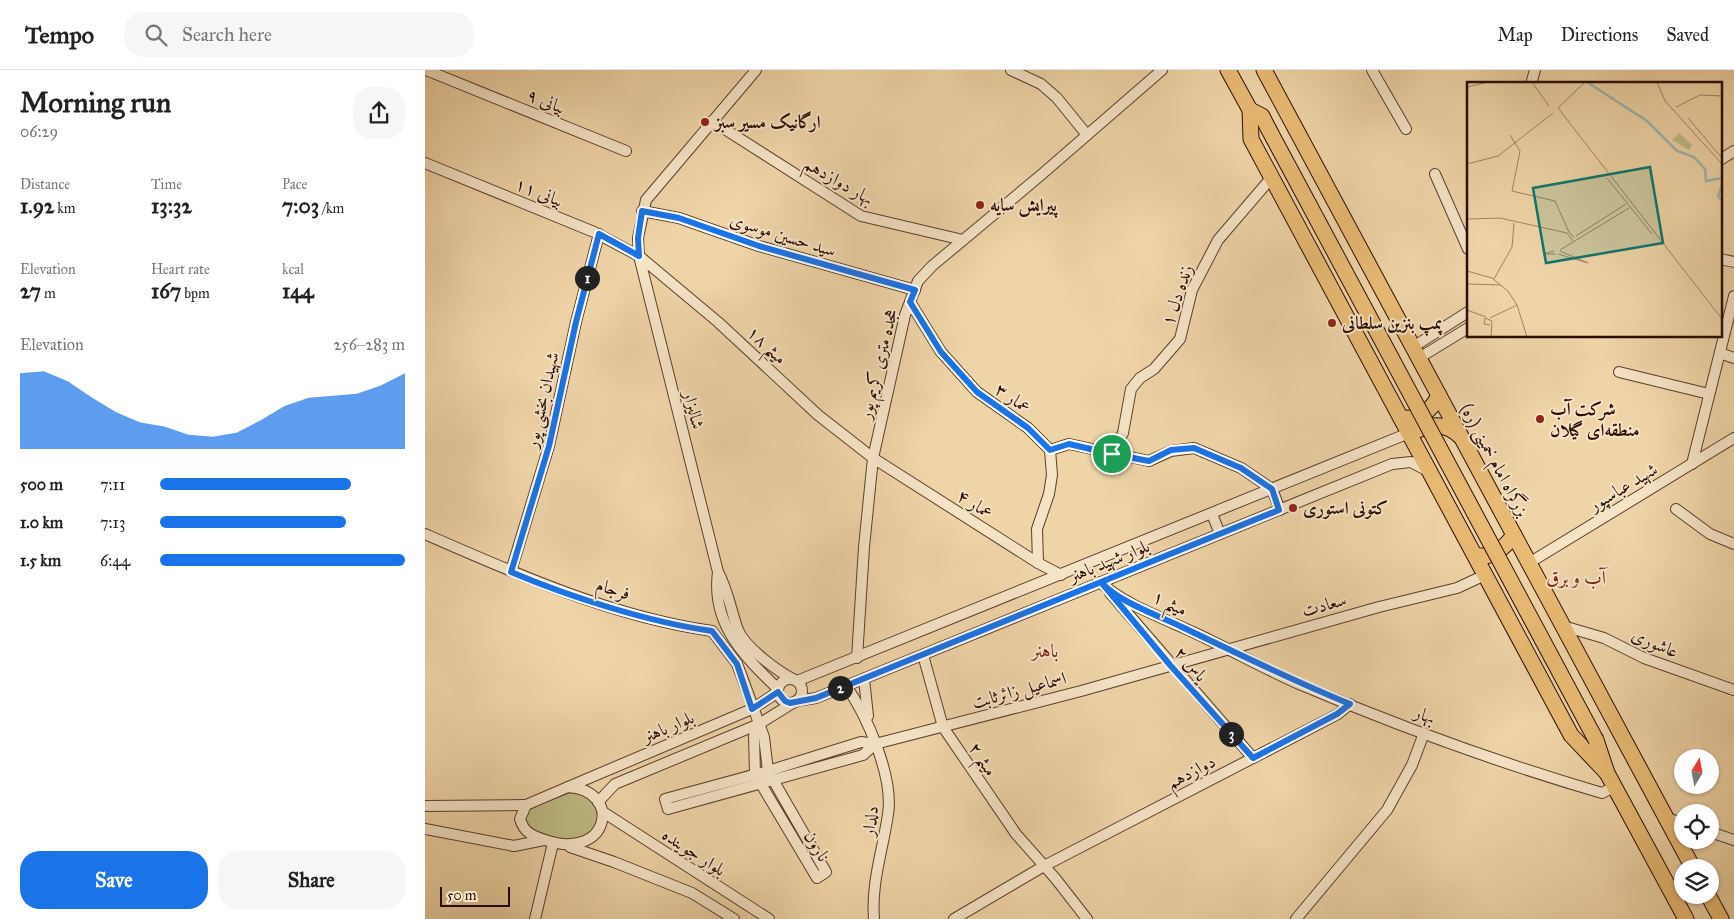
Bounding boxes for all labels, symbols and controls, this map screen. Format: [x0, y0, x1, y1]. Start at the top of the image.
search box [124, 12, 474, 57]
text: Tempo [25, 20, 94, 50]
icon: search [142, 21, 170, 49]
text: Search here [182, 23, 272, 46]
text: Map [1497, 24, 1533, 46]
text: Directions [1561, 24, 1638, 46]
text: Saved [1666, 24, 1709, 46]
inset map [1467, 82, 1721, 338]
street label: بیانی ۹ [524, 83, 568, 119]
text: Morning run [20, 85, 171, 120]
button: share [353, 87, 405, 139]
place label: ارگانیک مسیر سبز [713, 111, 821, 133]
marker: ارگانیک مسیر سبز [699, 116, 711, 128]
text: 06:29 [20, 122, 58, 141]
street label: بهار دوازدهم [797, 152, 878, 215]
street label: بیانی ۱۱ [512, 172, 566, 212]
text: Distance [20, 176, 70, 193]
text: Time [151, 176, 182, 193]
text: Pace [282, 176, 307, 193]
text: 1.92 [20, 193, 54, 219]
text: 13:32 [151, 193, 192, 219]
text: 7:03 [282, 193, 319, 219]
place label: پیرایش سایه [990, 194, 1058, 218]
marker: پیرایش سایه [974, 199, 986, 211]
text: km [54, 200, 76, 217]
text: /km [319, 200, 344, 217]
street label: سید حسین موسوی [727, 208, 839, 262]
text: Elevation [20, 261, 76, 278]
text: Heart rate [151, 261, 210, 278]
text: kcal [282, 261, 304, 278]
street label: زنده دل ۱ [1156, 262, 1198, 328]
pin: 1 [575, 266, 599, 290]
text: 1 [585, 270, 590, 287]
text: 27 [20, 278, 41, 304]
text: 167 [151, 278, 181, 304]
text: 144 [282, 278, 314, 304]
text: m [41, 285, 56, 302]
text: bpm [181, 285, 210, 302]
street label: هجده متری کریم پور [853, 306, 907, 425]
place label: پمپ بنزین سلطانی [1341, 312, 1442, 336]
marker: پمپ بنزین سلطانی [1326, 317, 1338, 329]
street label: میثم ۱۸ [738, 321, 791, 374]
text: Elevation [20, 335, 84, 354]
text: 256–283 m [334, 335, 405, 354]
street label: شهیدان بخشی پور [520, 350, 566, 452]
street label: عمار ۳ [991, 378, 1035, 418]
street label: شالیزار [678, 387, 709, 431]
place label: شرکت آب منطقه‌ای گیلان [1550, 398, 1639, 441]
street label: بزرگراه امام خمینی (ره) [1451, 399, 1535, 523]
marker: شرکت آب منطقه‌ای گیلان [1534, 413, 1546, 425]
pin [1091, 433, 1133, 475]
icon: arrive [1098, 440, 1126, 468]
street label: شهید عباسپور [1583, 458, 1662, 518]
text: 500 m [20, 475, 63, 494]
text: 7:11 [100, 475, 125, 494]
street label: عمار ۴ [953, 484, 997, 524]
place label: کتونی استوری [1303, 497, 1388, 519]
marker: کتونی استوری [1287, 502, 1299, 514]
text: 1.0 km [20, 513, 63, 532]
text: 7:13 [100, 513, 125, 532]
street label: بلوار شهید باهنر [1063, 535, 1153, 589]
text: 1.5 km [20, 551, 61, 570]
text: 6:44 [100, 551, 130, 570]
district label: آب و برق [1546, 566, 1608, 589]
street label: فرجام [592, 573, 633, 609]
street label: میثم ۱ [1146, 585, 1191, 627]
street label: سعادت [1299, 588, 1349, 622]
street label: عاشوری [1628, 623, 1682, 663]
district label: باهنر [1030, 639, 1058, 662]
street label: یاس ۲ [1170, 642, 1213, 687]
street label: اسماعیل زائرثابت [969, 667, 1069, 715]
pin: 2 [827, 676, 853, 700]
text: 2 [837, 680, 844, 697]
street label: بهار [1409, 700, 1439, 730]
street label: بلوار باهنر [637, 706, 697, 749]
pin: 3 [1219, 722, 1243, 746]
text: 3 [1229, 726, 1234, 743]
street label: میثم ۲ [958, 738, 1002, 784]
north arrow [1674, 749, 1719, 794]
map controls [1674, 749, 1719, 904]
street label: دوازدهم [1163, 750, 1222, 799]
street label: دلدار [856, 804, 883, 840]
button: locate [1674, 804, 1719, 849]
street label: بلوار جوینده [657, 823, 730, 882]
street label: نارون [799, 827, 835, 865]
button: Save [20, 851, 208, 909]
button: Share [218, 851, 405, 909]
button: layers [1674, 859, 1719, 904]
scale bar [440, 884, 510, 907]
text: 50 m [447, 887, 476, 904]

